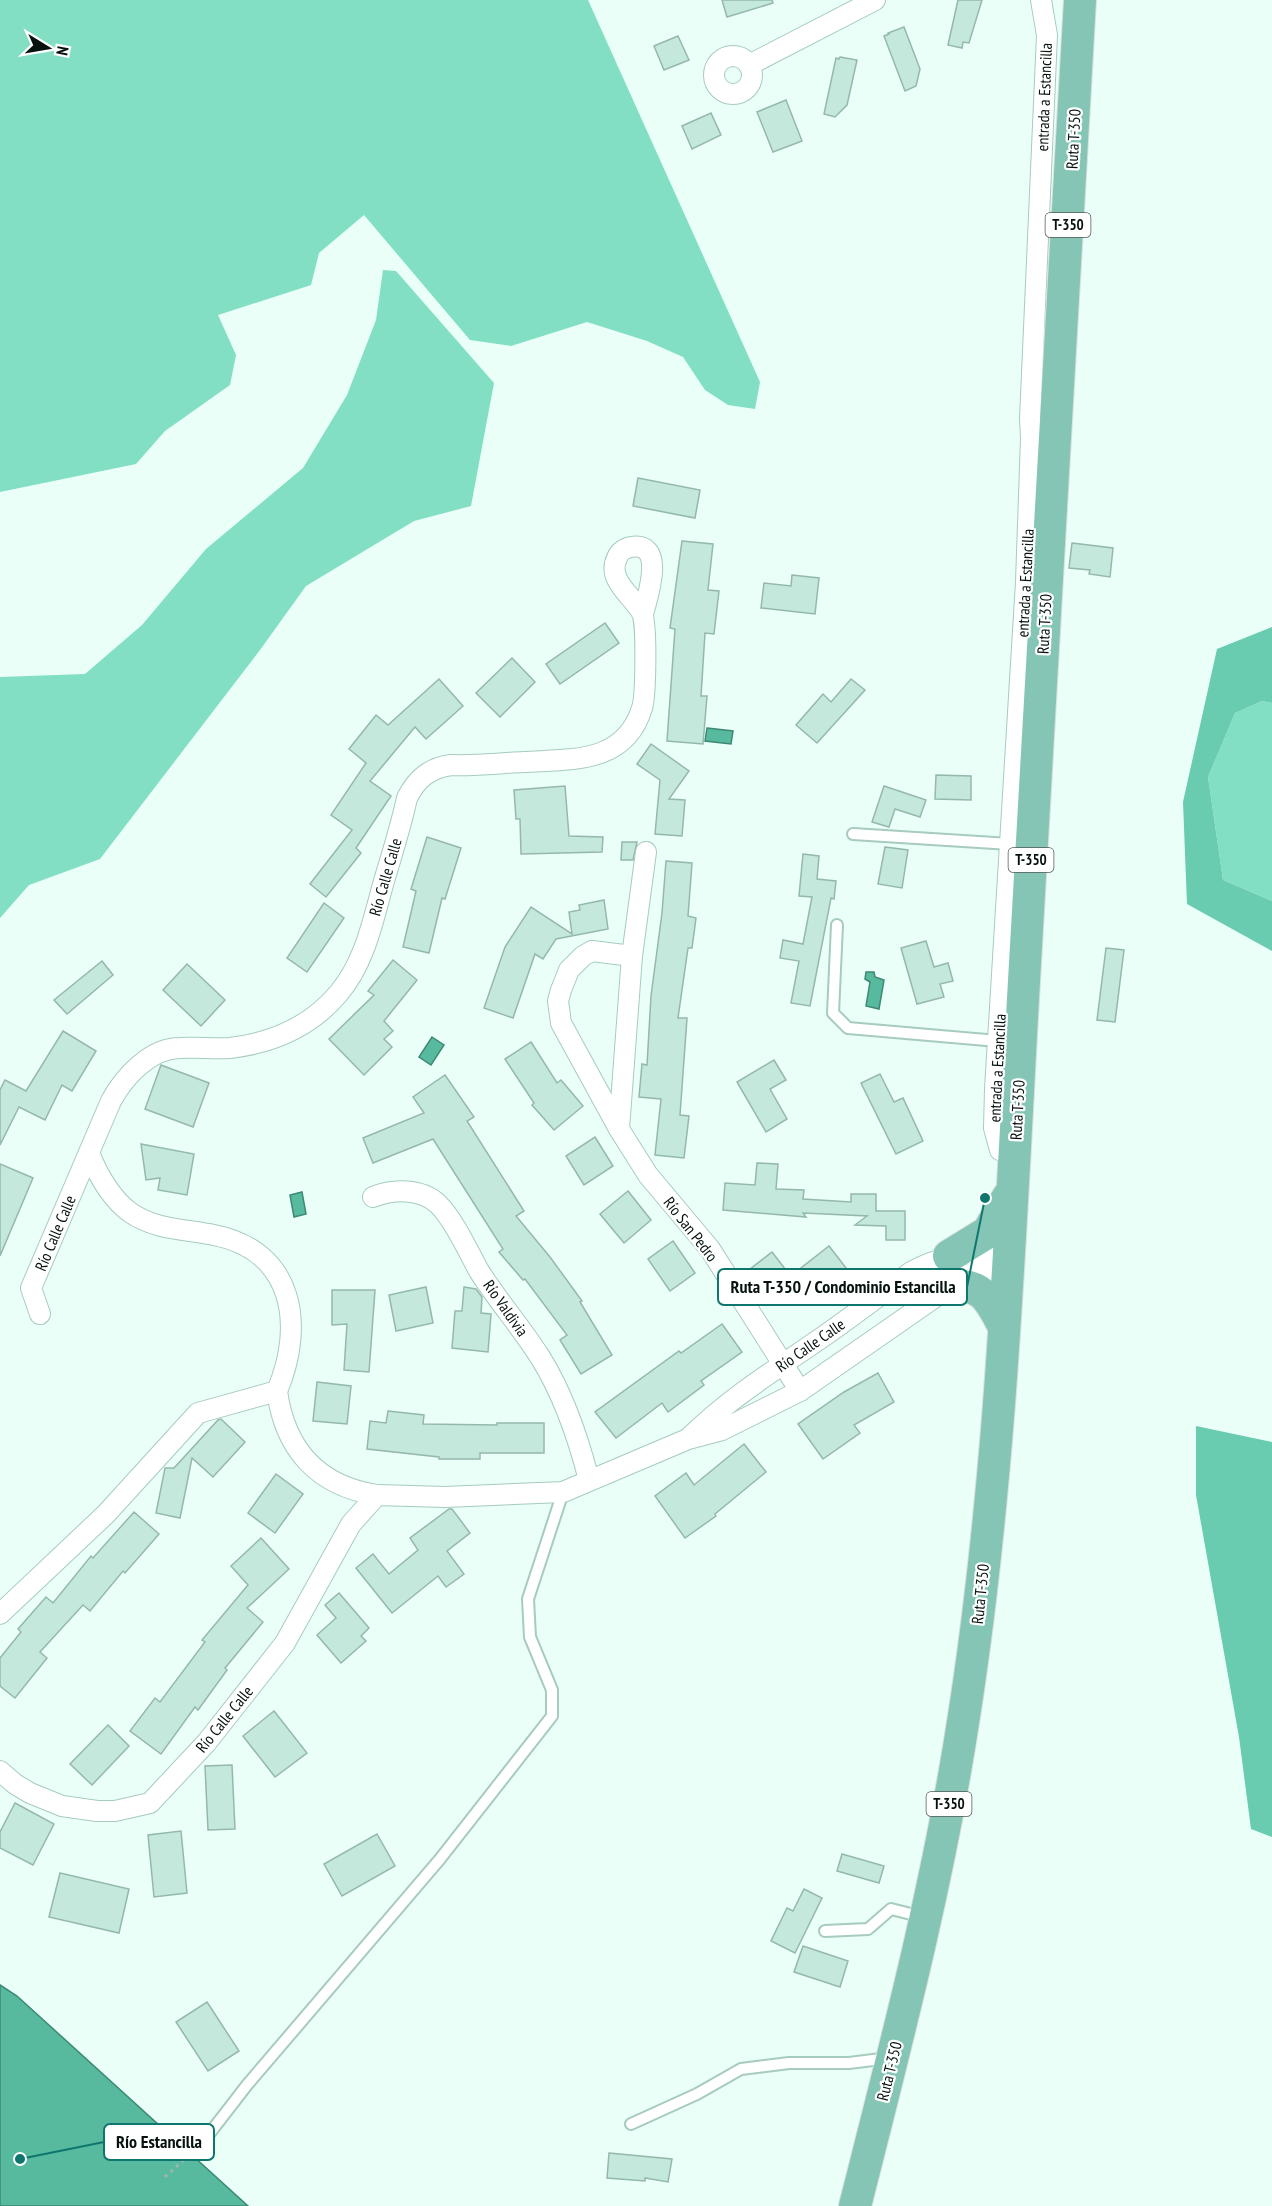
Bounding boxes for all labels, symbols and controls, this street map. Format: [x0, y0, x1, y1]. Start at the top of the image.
north arrow [18, 18, 78, 78]
street label: entrada a Estancilla [1032, 42, 1056, 152]
text: N [52, 45, 73, 57]
street label: Ruta T-350 [1061, 108, 1085, 170]
road number: T-350 [1046, 213, 1090, 237]
street label: entrada a Estancilla [1012, 528, 1038, 638]
street label: Ruta T-350 [1032, 593, 1056, 655]
street label: Río Calle Calle [364, 836, 406, 918]
road number: T-350 [1008, 848, 1054, 872]
street label: entrada a Estancilla [984, 1013, 1010, 1123]
street label: Ruta T-350 [1005, 1079, 1029, 1141]
street label: Río Calle Calle [30, 1192, 80, 1274]
street label: Río San Pedro [660, 1193, 723, 1265]
callout: Ruta T-350 / Condominio Estancilla [718, 1269, 967, 1305]
text: Ruta T-350 / Condominio Estancilla [730, 1275, 956, 1298]
street label: Río Valdivia [479, 1276, 533, 1340]
street label: Río Calle Calle [771, 1314, 849, 1376]
street label: Ruta T-350 [967, 1563, 993, 1625]
street label: Río Calle Calle [191, 1682, 257, 1756]
road number: T-350 [926, 1792, 972, 1816]
street label: Ruta T-350 [872, 2039, 906, 2103]
callout: Río Estancilla [104, 2124, 214, 2160]
text: Río Estancilla [116, 2130, 202, 2153]

